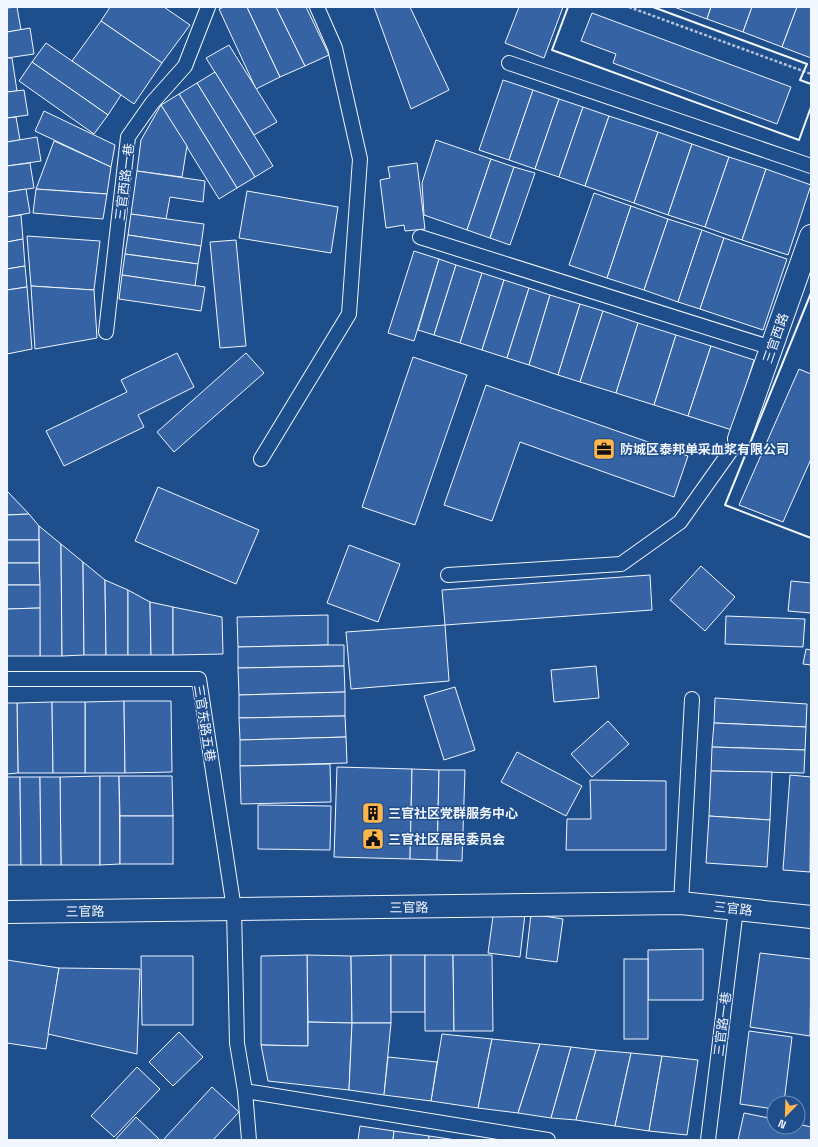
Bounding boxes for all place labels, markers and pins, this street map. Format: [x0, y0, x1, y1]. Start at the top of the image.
office icon: 防城区泰邦单采血浆有限公司 [591, 436, 617, 462]
place label: 防城区泰邦单采血浆有限公司 [620, 441, 789, 458]
building icon: 三官社区党群服务中心 [360, 800, 386, 826]
place label: 三官社区党群服务中心 [388, 805, 518, 822]
public building icon: 三官社区居民委员会 [360, 826, 386, 852]
place label: 三官社区居民委员会 [388, 831, 505, 848]

